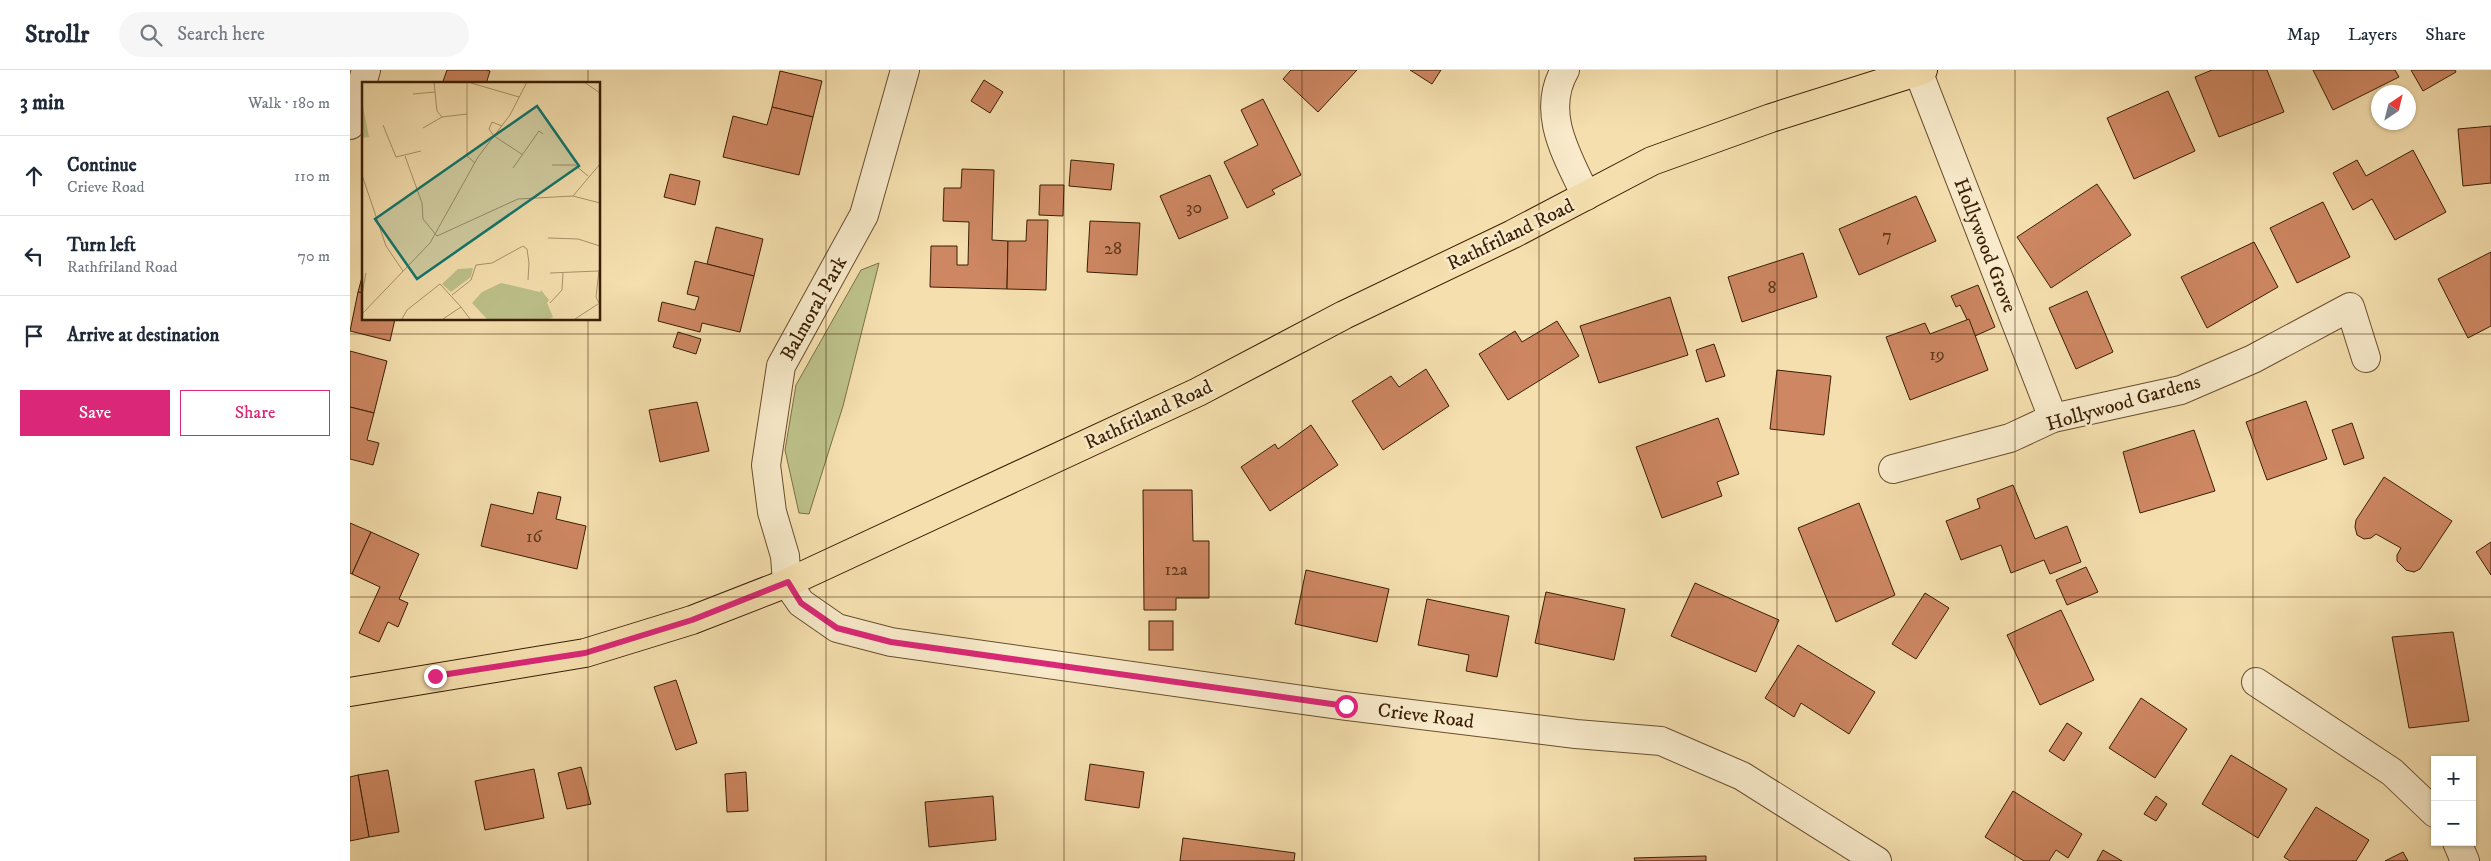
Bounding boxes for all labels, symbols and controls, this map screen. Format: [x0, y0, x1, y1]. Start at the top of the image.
search box [119, 12, 469, 57]
text: Strollr [25, 20, 89, 50]
icon: search [137, 21, 165, 49]
text: Search here [177, 23, 265, 46]
text: Map [2287, 24, 2320, 46]
text: Layers [2348, 24, 2397, 46]
text: Share [2425, 24, 2466, 46]
inset map [362, 82, 600, 320]
north arrow [2371, 85, 2416, 130]
text: 3 min [20, 90, 65, 116]
text: Walk · 180 m [248, 93, 330, 113]
text: Continue [67, 154, 137, 177]
icon: ahead [20, 162, 48, 190]
text: 110 m [294, 166, 330, 186]
street label: Hollywood Grove [1947, 175, 2022, 316]
text: Crieve Road [67, 177, 144, 197]
street label: Rathfriland Road [1443, 194, 1578, 277]
house number: 30 [1186, 197, 1202, 219]
house number: 7 [1882, 225, 1892, 247]
text: Turn left [67, 234, 136, 257]
house number: 28 [1104, 238, 1122, 260]
icon: left [20, 242, 48, 270]
text: 70 m [298, 246, 330, 266]
street label: Balmoral Park [775, 252, 853, 365]
text: Rathfriland Road [67, 257, 178, 277]
house number: 8 [1767, 277, 1777, 299]
icon: arrive [20, 322, 48, 350]
text: Arrive at destination [67, 324, 219, 347]
house number: 19 [1929, 344, 1945, 366]
street label: Hollywood Gardens [2043, 369, 2204, 437]
street label: Rathfriland Road [1081, 375, 1217, 456]
button: Save [20, 390, 170, 436]
button: Share [180, 390, 330, 436]
house number: 16 [526, 526, 543, 548]
house number: 12a [1164, 559, 1188, 581]
route end [424, 665, 447, 688]
route start [1335, 695, 1358, 718]
street label: Crieve Road [1376, 698, 1475, 735]
map controls [2431, 756, 2476, 846]
button: + [2431, 756, 2476, 801]
button: − [2431, 801, 2476, 846]

